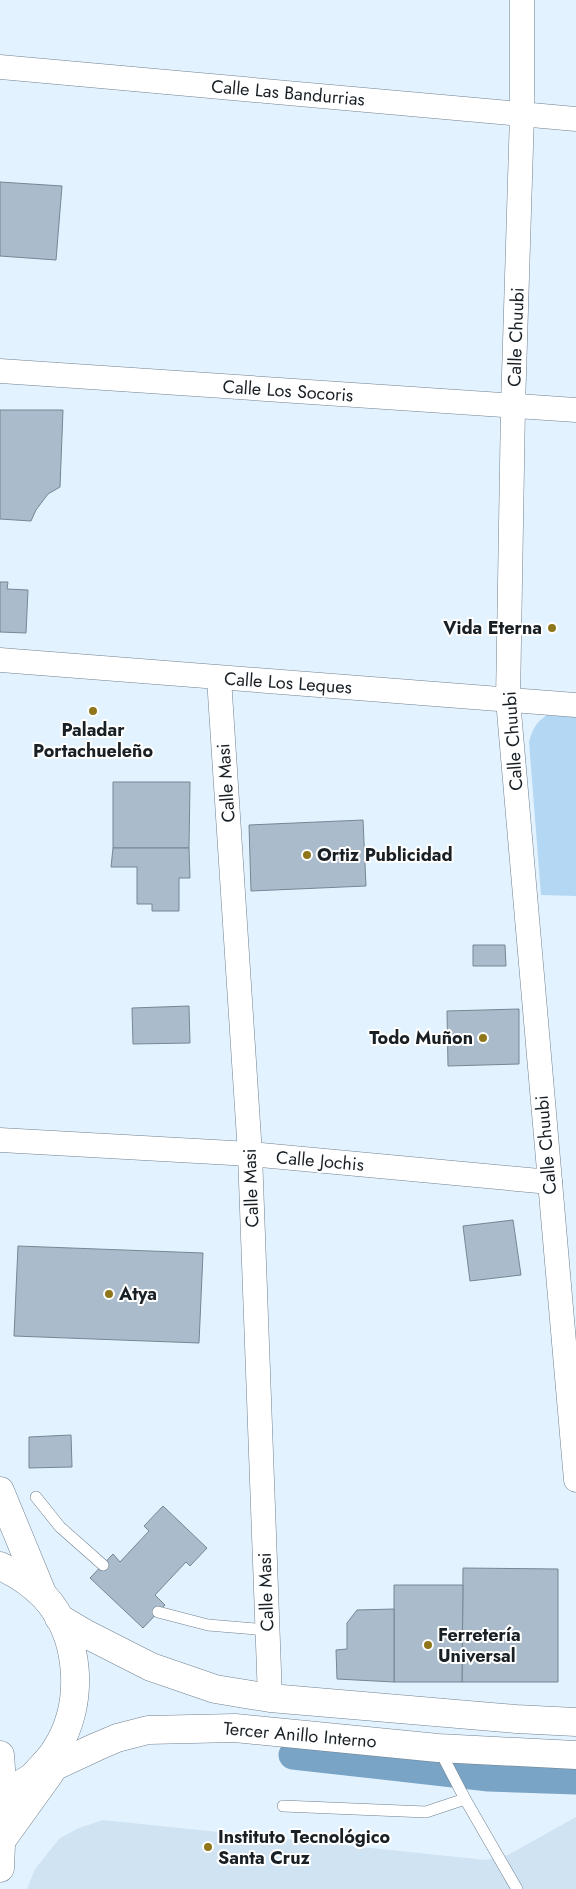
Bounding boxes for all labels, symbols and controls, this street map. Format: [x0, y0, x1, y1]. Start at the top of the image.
street label: Calle Las Bandurrias [210, 73, 366, 113]
street label: Calle Chuubi [501, 287, 531, 387]
street label: Calle Los Socoris [222, 373, 354, 409]
place label: Vida Eterna [442, 615, 542, 641]
marker: Vida Eterna [546, 622, 558, 634]
street label: Calle Los Leques [223, 666, 353, 700]
street label: Calle Chuubi [497, 690, 529, 792]
marker: Paladar Portachueleño [87, 705, 99, 717]
place label: Paladar Portachueleño [33, 717, 153, 764]
street label: Calle Masi [210, 743, 242, 823]
place label: Ortiz Publicidad [317, 842, 453, 868]
marker: Ortiz Publicidad [301, 849, 313, 861]
place label: Todo Muñon [369, 1025, 473, 1051]
marker: Todo Muñon [477, 1032, 489, 1044]
street label: Calle Chuubi [529, 1094, 563, 1196]
street label: Calle Jochis [275, 1144, 365, 1178]
street label: Calle Masi [237, 1148, 265, 1228]
place label: Atya [118, 1281, 157, 1307]
marker: Atya [103, 1288, 115, 1300]
street label: Calle Masi [252, 1552, 280, 1632]
place label: Ferretería Universal [438, 1622, 521, 1669]
marker: Ferretería Universal [422, 1639, 434, 1651]
street label: Tercer Anillo Interno [222, 1715, 378, 1755]
place label: Instituto Tecnológico Santa Cruz [218, 1824, 391, 1871]
marker: Instituto Tecnológico Santa Cruz [202, 1841, 214, 1853]

